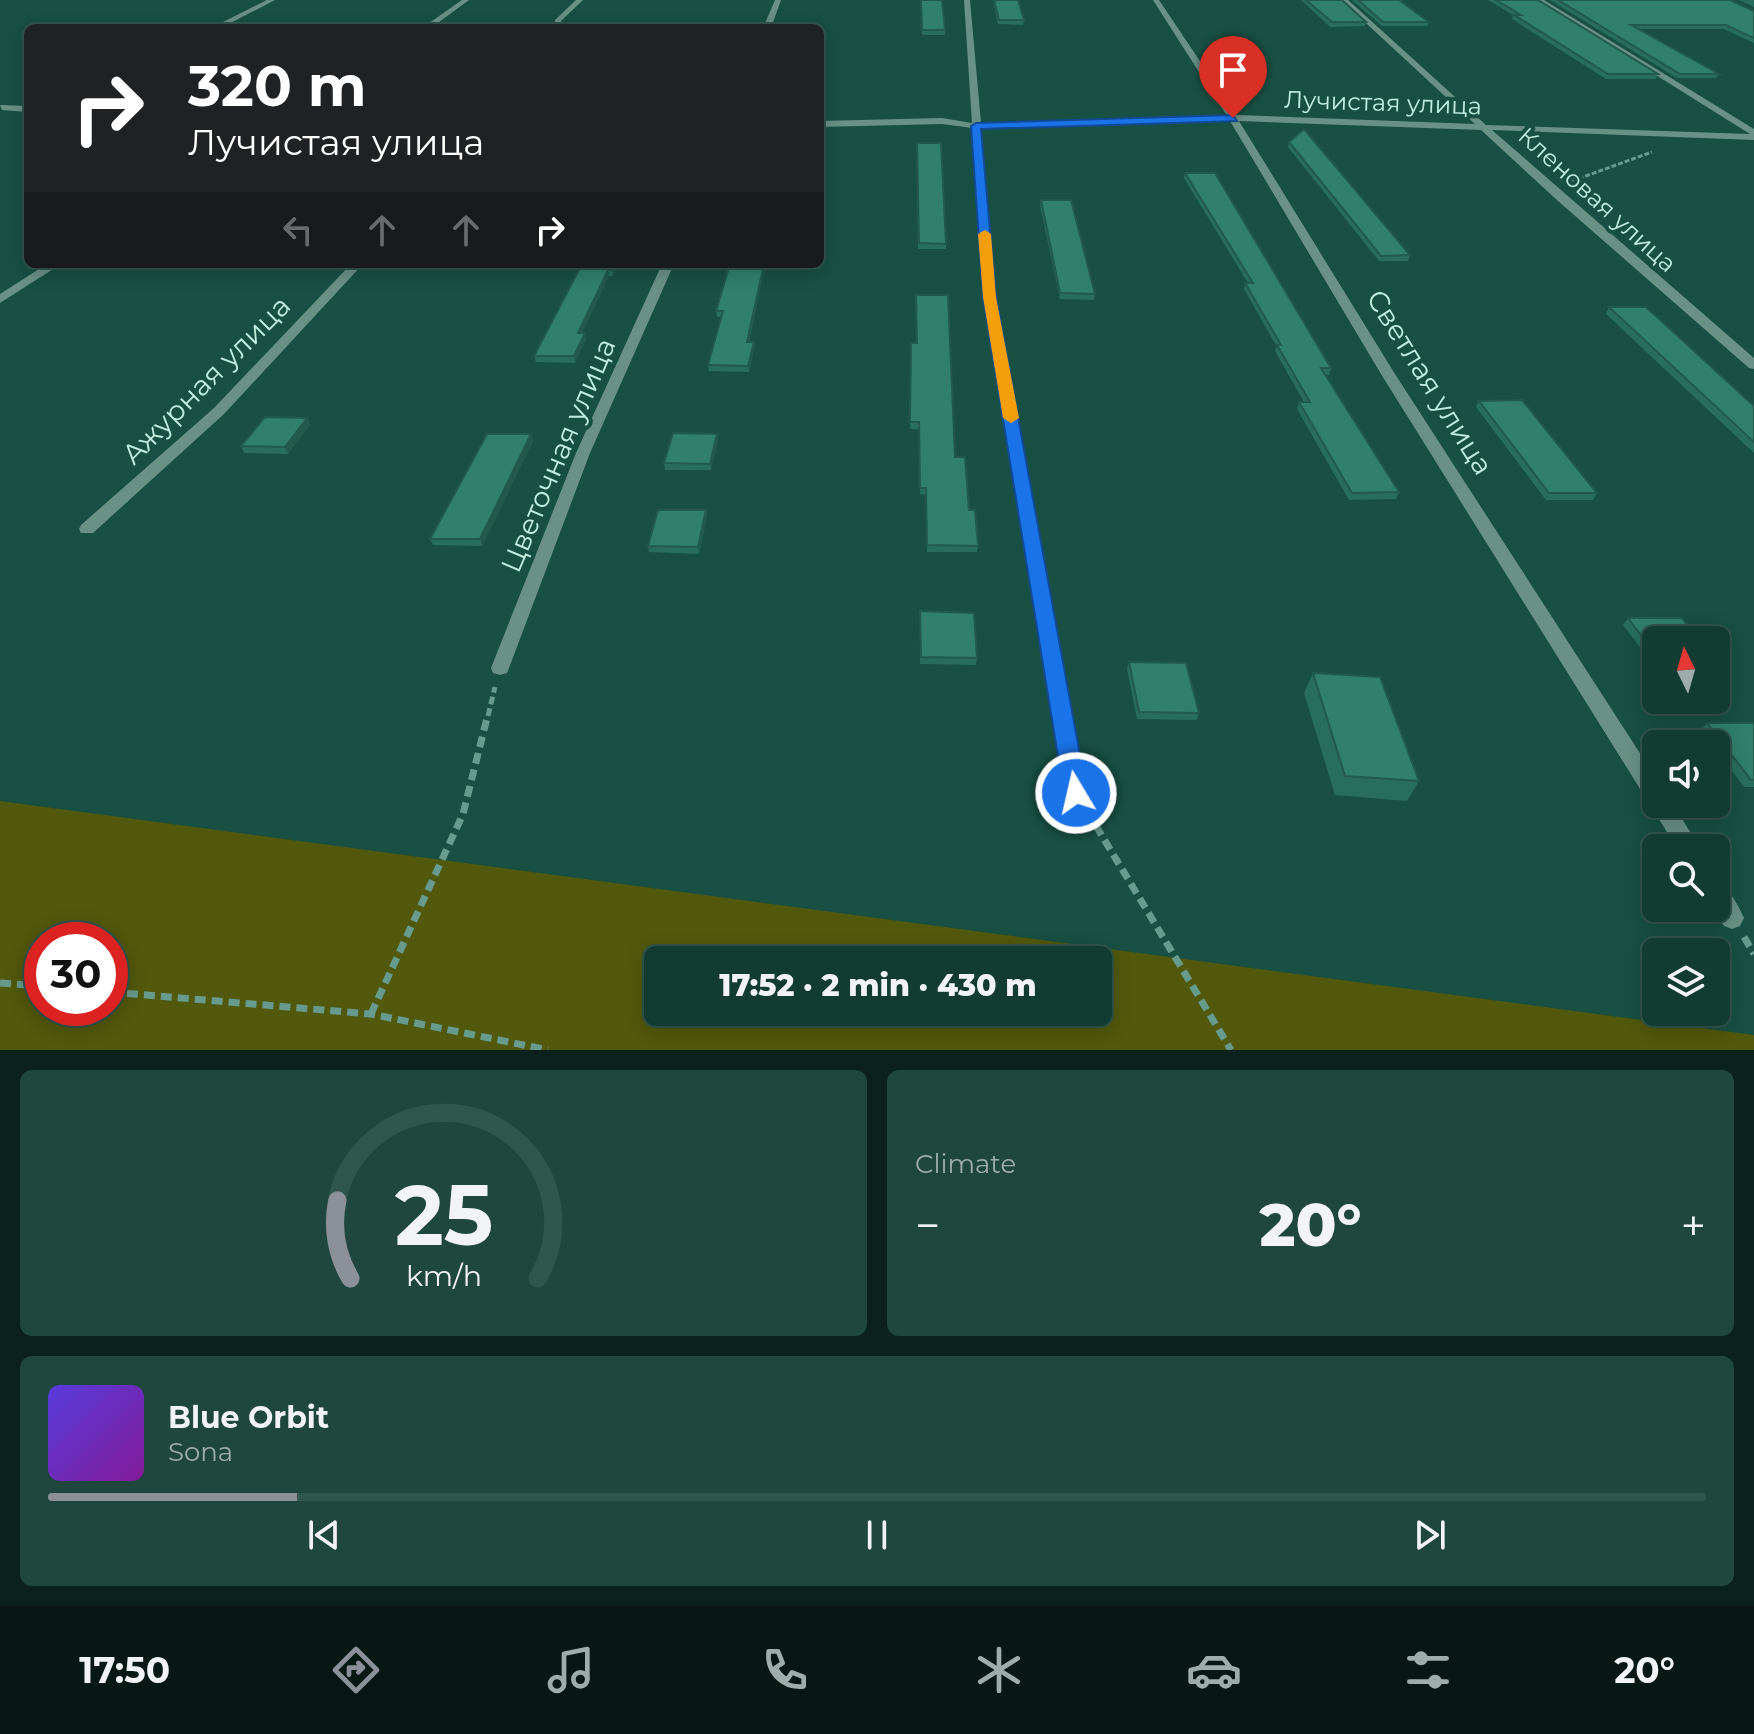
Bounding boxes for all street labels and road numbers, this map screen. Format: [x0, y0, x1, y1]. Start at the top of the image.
street label: Лучистая улица [1284, 85, 1482, 120]
street label: Кленовая улица [1512, 121, 1682, 278]
street label: Светлая улица [1359, 283, 1501, 481]
street label: Ажурная улица [115, 289, 297, 471]
street label: Цветочная улица [493, 333, 623, 577]

